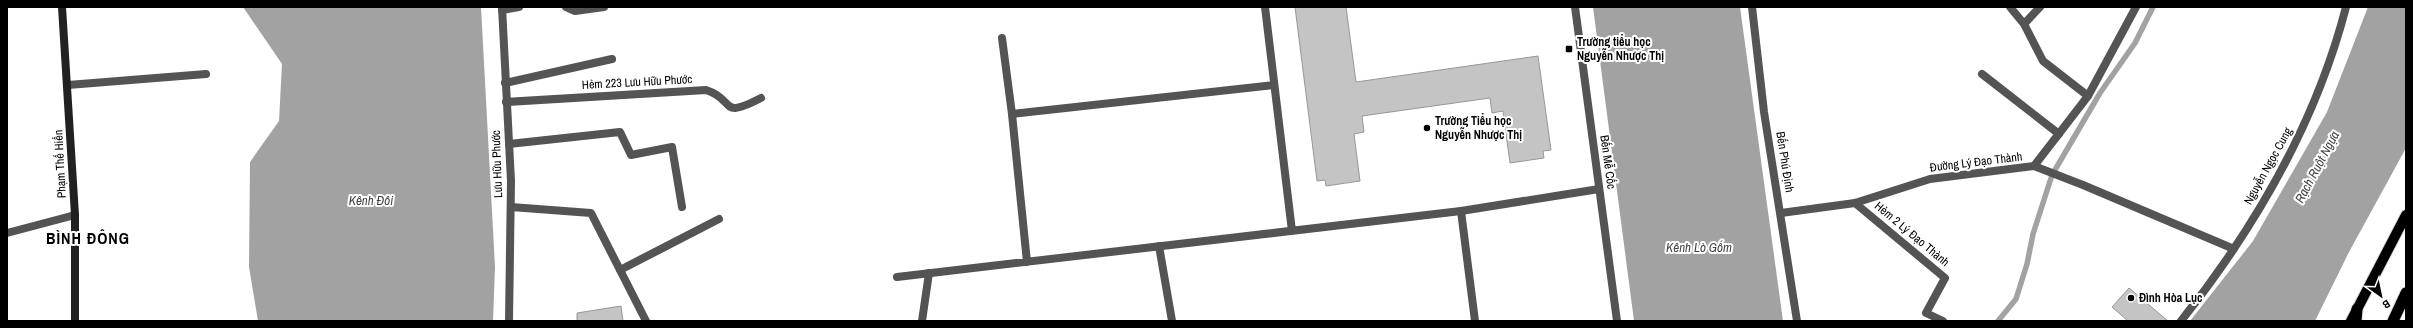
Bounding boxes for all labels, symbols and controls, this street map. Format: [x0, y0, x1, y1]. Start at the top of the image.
place label: Trường tiểu học Nguyễn Nhược Thị [1577, 34, 1664, 64]
marker: Trường tiểu học Nguyễn Nhược Thị [1564, 44, 1574, 54]
street label: Hẻm 223 Lưu Hữu Phước [581, 71, 693, 93]
place label: Trường Tiểu học Nguyễn Nhược Thị [1435, 113, 1522, 143]
marker: Trường Tiểu học Nguyễn Nhược Thị [1422, 123, 1432, 133]
street label: Nguyễn Ngọc Cung [2240, 124, 2296, 207]
water label: Rạch Ruột Ngựa [2291, 128, 2343, 206]
street label: Phạm Thế Hiển [50, 129, 70, 199]
street label: Lưu Hữu Phước [488, 130, 506, 198]
street label: Bến Phú Định [1772, 130, 1798, 194]
street label: Bến Mễ Cốc [1596, 134, 1620, 190]
street label: Đường Lý Đạo Thành [1929, 148, 2023, 176]
water label: Kênh Đôi [349, 192, 393, 209]
street label: Hẻm 2 Lý Đạo Thành [1871, 198, 1953, 270]
district label: BÌNH ĐÔNG [46, 227, 130, 249]
water label: Kênh Lò Gốm [1666, 239, 1732, 256]
north arrow [2361, 276, 2401, 316]
place label: Đình Hòa Lục [2139, 290, 2203, 306]
marker: Đình Hòa Lục [2126, 293, 2136, 303]
text: B [2379, 297, 2393, 312]

